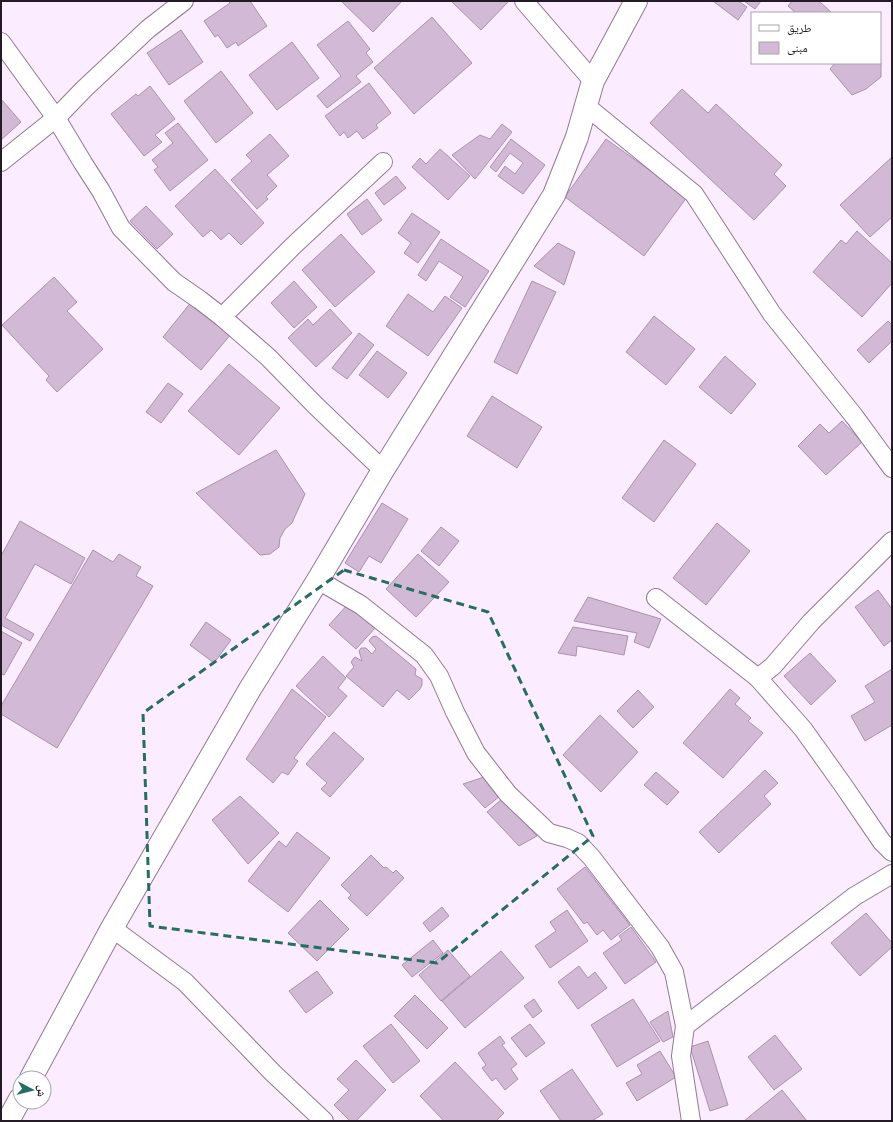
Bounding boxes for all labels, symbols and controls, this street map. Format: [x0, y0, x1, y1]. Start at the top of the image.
legend [751, 12, 881, 64]
text: طريق [787, 19, 812, 38]
text: مبنى [787, 39, 808, 58]
north arrow [12, 1070, 52, 1110]
text: ش [32, 1084, 51, 1098]

